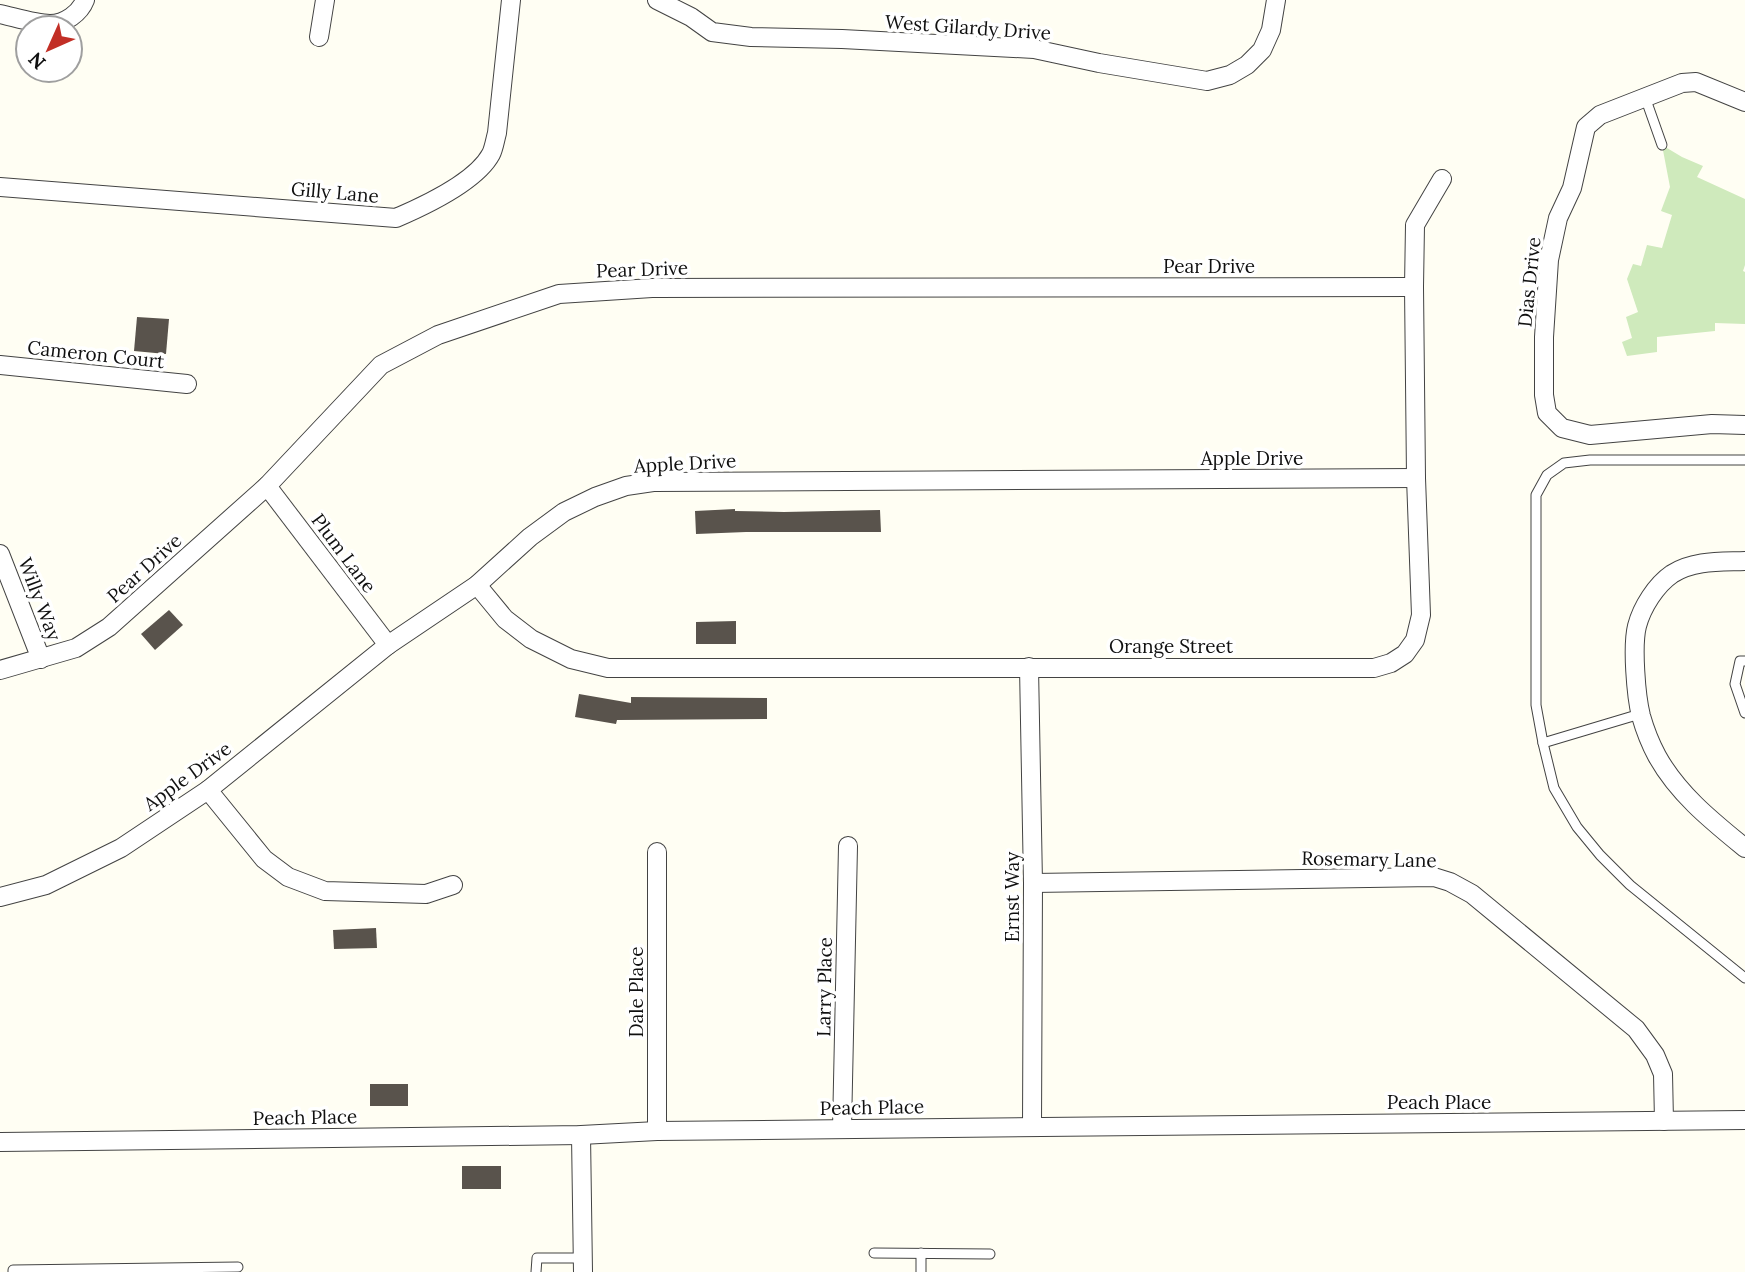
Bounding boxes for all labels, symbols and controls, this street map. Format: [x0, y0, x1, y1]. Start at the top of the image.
street label: West Gilardy Drive [884, 9, 1052, 45]
north arrow [14, 14, 84, 84]
text: N [23, 47, 51, 75]
street label: Gilly Lane [290, 176, 380, 208]
street label: Dias Drive [1512, 236, 1546, 328]
street label: Pear Drive [1163, 254, 1255, 278]
street label: Pear Drive [596, 255, 688, 283]
street label: Cameron Court [26, 335, 166, 373]
street label: Apple Drive [1200, 446, 1303, 470]
street label: Apple Drive [632, 448, 737, 478]
street label: Plum Lane [306, 509, 382, 597]
street label: Pear Drive [102, 528, 186, 608]
street label: Willy Way [13, 554, 67, 644]
street label: Orange Street [1109, 634, 1234, 658]
street label: Apple Drive [138, 736, 236, 816]
street label: Rosemary Lane [1301, 846, 1437, 872]
street label: Ernst Way [1000, 852, 1024, 942]
street label: Larry Place [811, 937, 837, 1037]
street label: Dale Place [624, 946, 648, 1038]
street label: Peach Place [1387, 1090, 1491, 1114]
street label: Peach Place [820, 1094, 924, 1120]
street label: Peach Place [253, 1104, 357, 1130]

